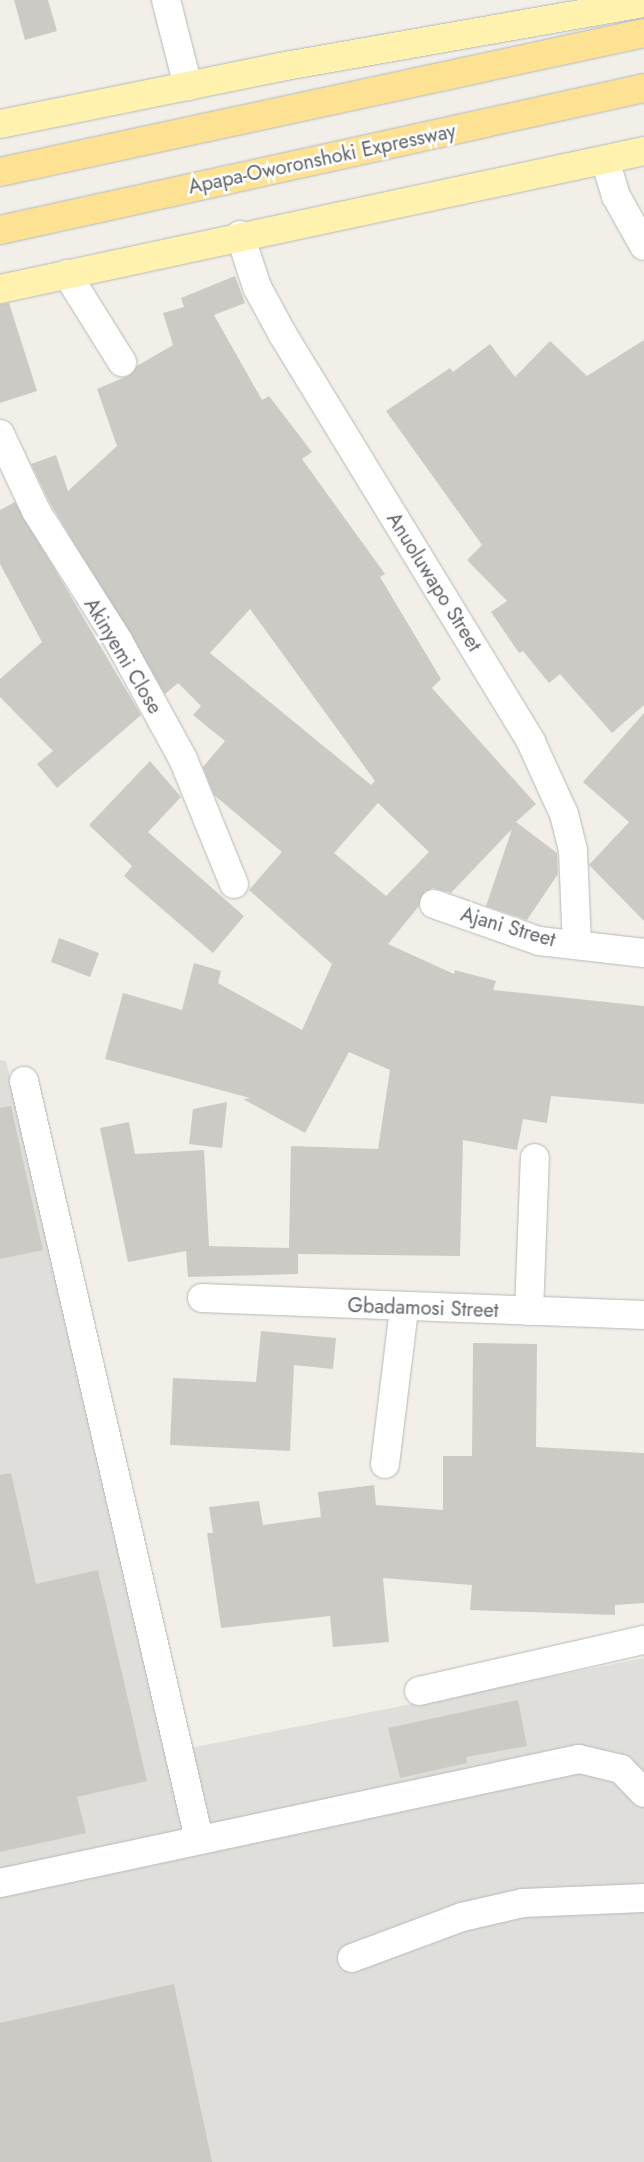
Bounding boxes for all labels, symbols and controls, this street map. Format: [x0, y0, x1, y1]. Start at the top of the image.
street label: Apapa-Oworonshoki Expressway [186, 119, 458, 199]
street label: Anuoluwapo Street [382, 508, 486, 656]
street label: Akinyemi Close [79, 594, 167, 718]
street label: Ajani Street [458, 902, 558, 952]
street label: Gbadamosi Street [347, 1293, 499, 1323]

